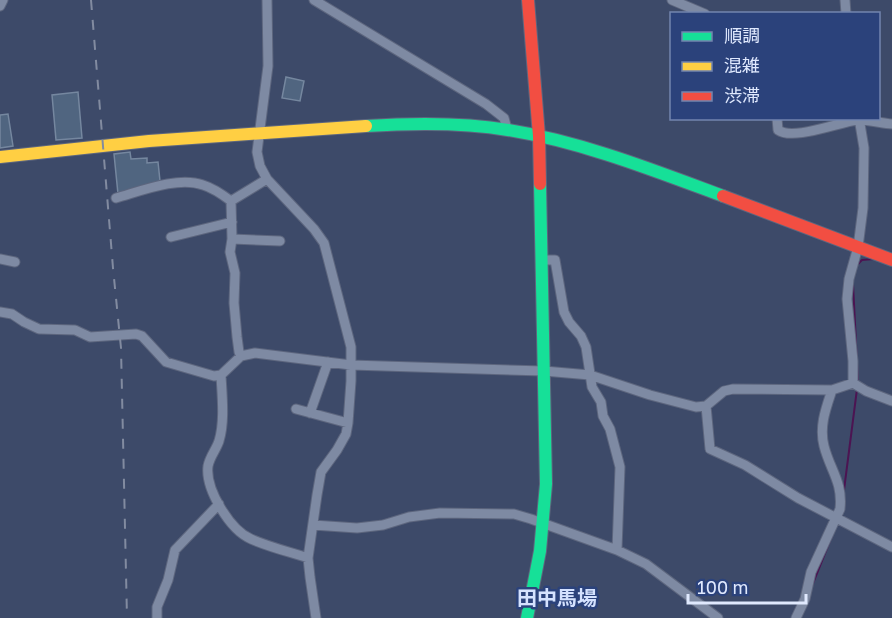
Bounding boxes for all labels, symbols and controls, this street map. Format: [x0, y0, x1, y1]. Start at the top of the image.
legend [670, 12, 880, 120]
text: 順調 [724, 24, 760, 46]
text: 混雑 [724, 54, 760, 76]
text: 渋滞 [724, 84, 760, 106]
scale bar [688, 567, 806, 605]
text: 100 m [697, 576, 748, 598]
district label: 田中馬場 [517, 585, 597, 609]

